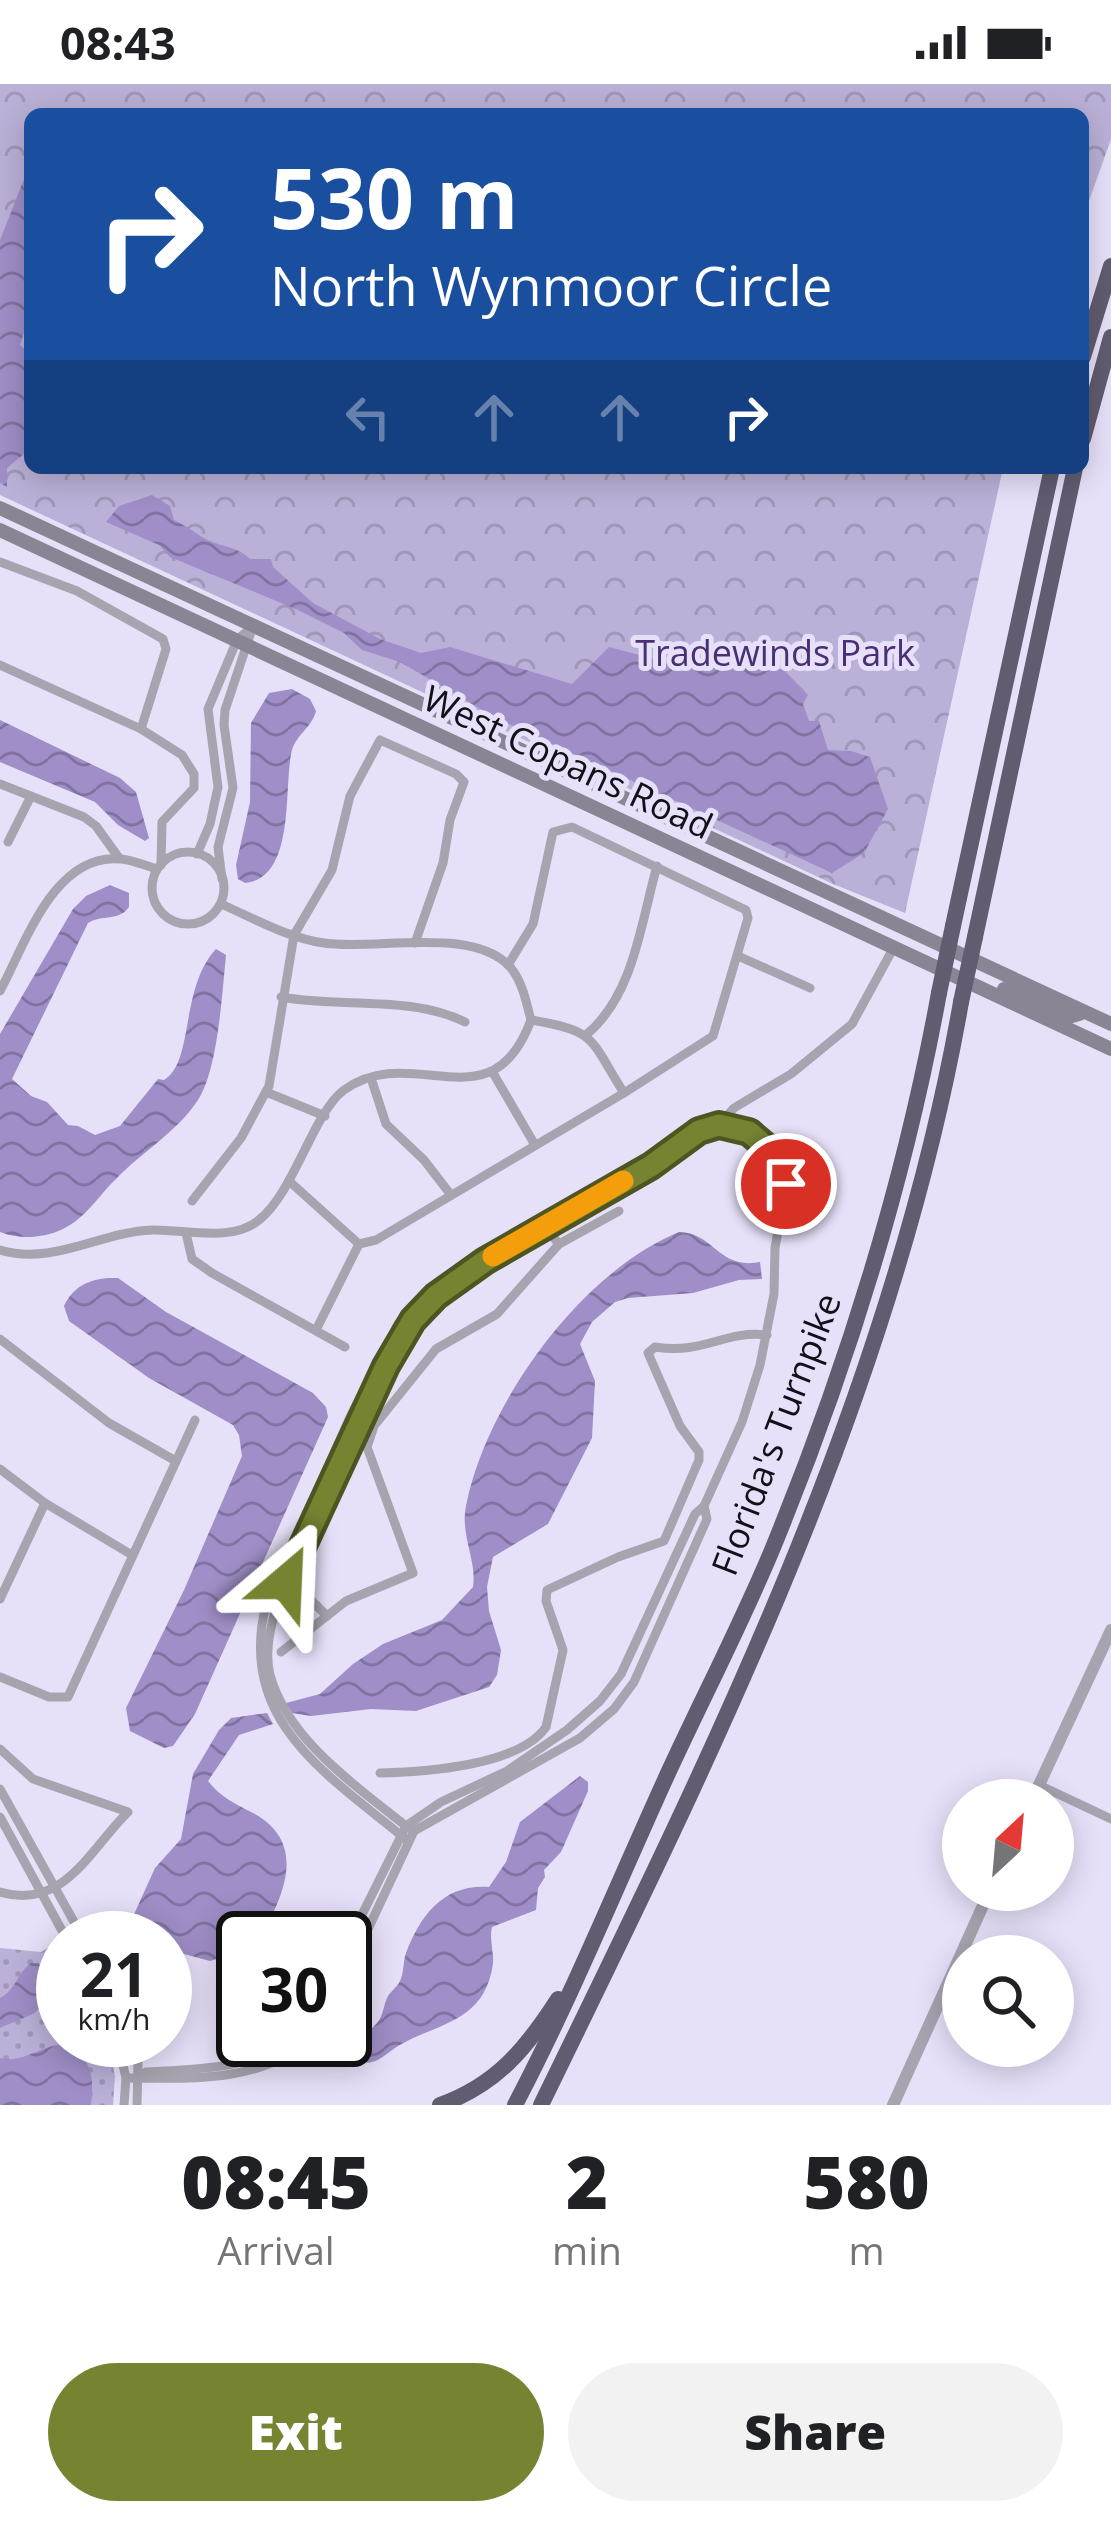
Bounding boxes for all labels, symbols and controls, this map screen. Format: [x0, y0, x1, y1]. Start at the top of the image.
text: 08:43 [60, 12, 176, 73]
text: 530 m [270, 139, 518, 254]
icon: right [72, 156, 228, 312]
text: North Wynmoor Circle [270, 248, 832, 322]
icon: left [335, 384, 401, 450]
icon: ahead [461, 384, 527, 450]
icon: ahead [587, 384, 653, 450]
icon: right [713, 384, 779, 450]
park label: Tradewinds Park [635, 628, 915, 677]
street label: West Copans Road [416, 673, 721, 850]
pin [735, 1133, 837, 1235]
icon: arrive [753, 1151, 819, 1217]
street label: Florida's Turnpike [699, 1286, 852, 1582]
position arrow [223, 1519, 349, 1645]
north arrow [942, 1779, 1074, 1911]
map controls [942, 1779, 1074, 2067]
speed limit sign: 30 [216, 1911, 372, 2067]
text: 21 [80, 1933, 148, 2015]
button: search [942, 1935, 1074, 2067]
text: km/h [78, 1998, 150, 2039]
text: 08:45 [181, 2132, 371, 2230]
text: 2 [566, 2132, 608, 2230]
text: 580 [803, 2132, 930, 2230]
text: Arrival [217, 2223, 335, 2276]
text: min [552, 2223, 622, 2276]
text: m [848, 2223, 885, 2276]
button: Exit [48, 2363, 544, 2501]
button: Share [568, 2363, 1063, 2501]

